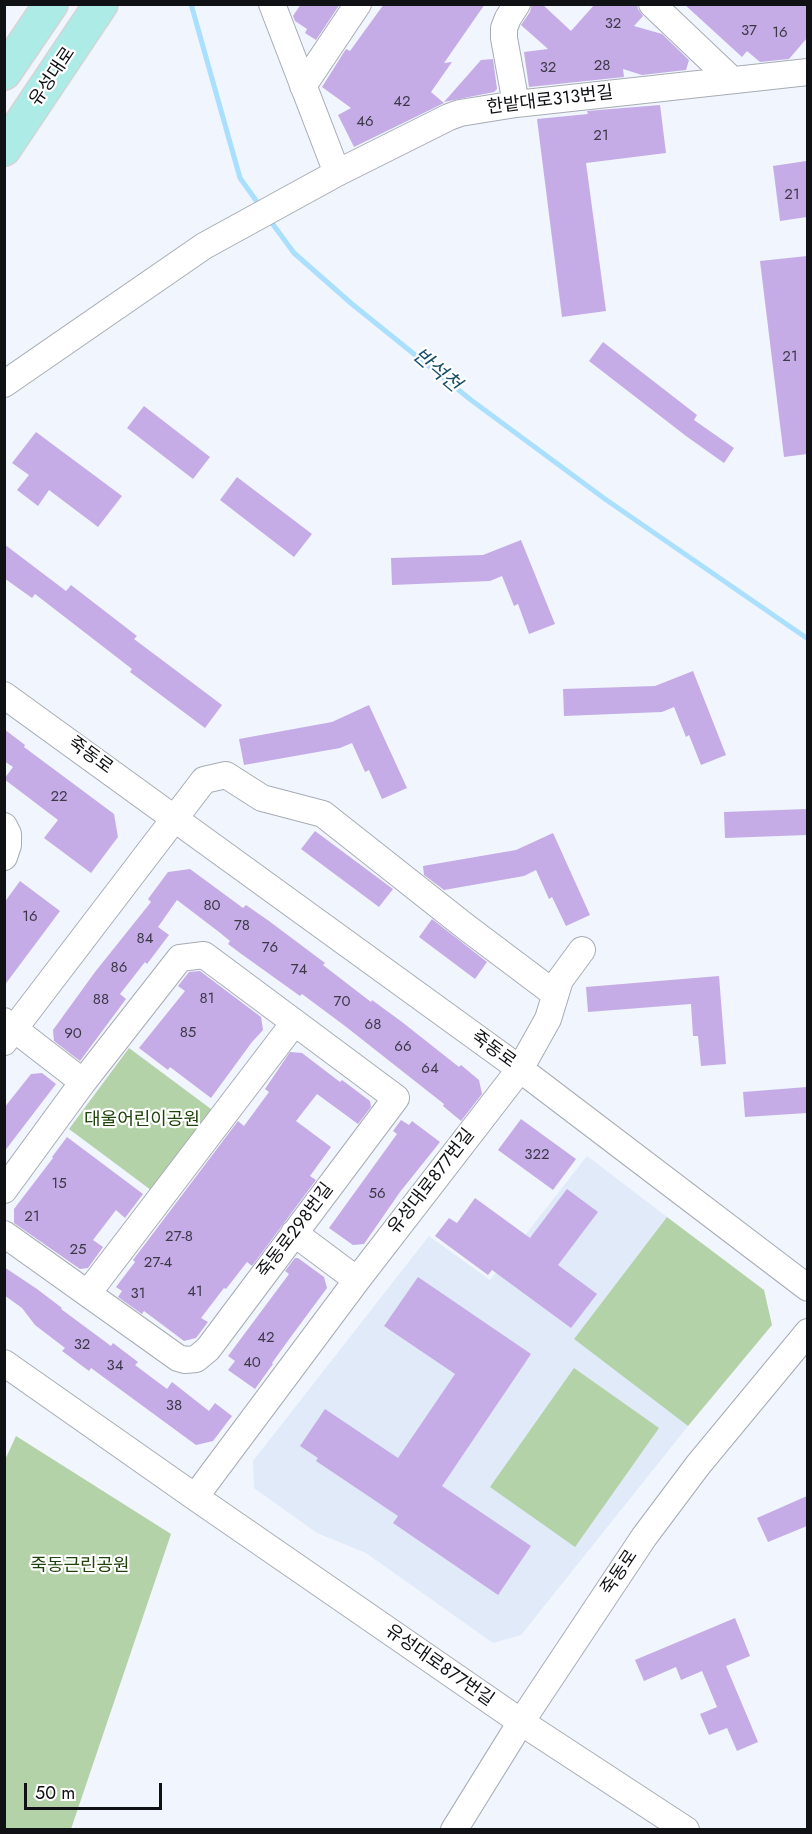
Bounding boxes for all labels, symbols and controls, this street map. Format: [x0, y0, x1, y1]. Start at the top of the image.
house number: 32 [605, 15, 621, 33]
house number: 37 [741, 22, 757, 40]
house number: 16 [772, 24, 788, 42]
street label: 유성대로 [26, 44, 80, 110]
house number: 28 [594, 57, 610, 75]
house number: 32 [540, 59, 556, 77]
street label: 한밭대로313번길 [486, 83, 614, 119]
house number: 42 [393, 93, 411, 111]
house number: 46 [356, 113, 374, 131]
house number: 21 [593, 127, 609, 145]
house number: 21 [784, 186, 800, 204]
water label: 반석천 [407, 344, 465, 398]
house number: 21 [782, 348, 798, 366]
street label: 죽동로 [64, 733, 116, 779]
house number: 22 [50, 788, 68, 806]
house number: 80 [203, 897, 221, 915]
house number: 16 [22, 908, 38, 926]
house number: 78 [234, 917, 250, 935]
house number: 84 [137, 930, 153, 948]
house number: 76 [262, 939, 278, 957]
house number: 86 [111, 959, 127, 977]
house number: 74 [291, 961, 307, 979]
house number: 81 [200, 990, 214, 1008]
house number: 88 [93, 991, 109, 1009]
house number: 70 [334, 993, 350, 1011]
house number: 68 [365, 1016, 381, 1034]
house number: 85 [180, 1024, 196, 1042]
house number: 90 [64, 1025, 82, 1043]
street label: 죽동로 [467, 1027, 519, 1073]
house number: 66 [394, 1038, 412, 1056]
house number: 64 [421, 1060, 439, 1078]
park label: 대울어린이공원 [84, 1110, 200, 1132]
street label: 유성대로877번길 [384, 1125, 480, 1239]
house number: 322 [524, 1146, 550, 1164]
house number: 15 [51, 1175, 67, 1193]
street label: 죽동로298번길 [253, 1179, 339, 1283]
house number: 56 [368, 1185, 386, 1203]
house number: 21 [24, 1208, 40, 1226]
house number: 27-8 [165, 1228, 193, 1246]
house number: 25 [70, 1241, 86, 1259]
house number: 27-4 [144, 1254, 172, 1272]
house number: 41 [187, 1283, 203, 1301]
house number: 31 [131, 1285, 145, 1303]
house number: 42 [257, 1329, 275, 1347]
house number: 32 [74, 1336, 90, 1354]
house number: 40 [243, 1354, 261, 1372]
house number: 34 [107, 1357, 123, 1375]
house number: 38 [166, 1397, 182, 1415]
street label: 죽동로 [597, 1546, 643, 1600]
park label: 죽동근린공원 [30, 1556, 130, 1578]
street label: 유성대로877번길 [380, 1620, 498, 1712]
scale bar [27, 1771, 165, 1809]
text: 50 m [35, 1780, 75, 1806]

